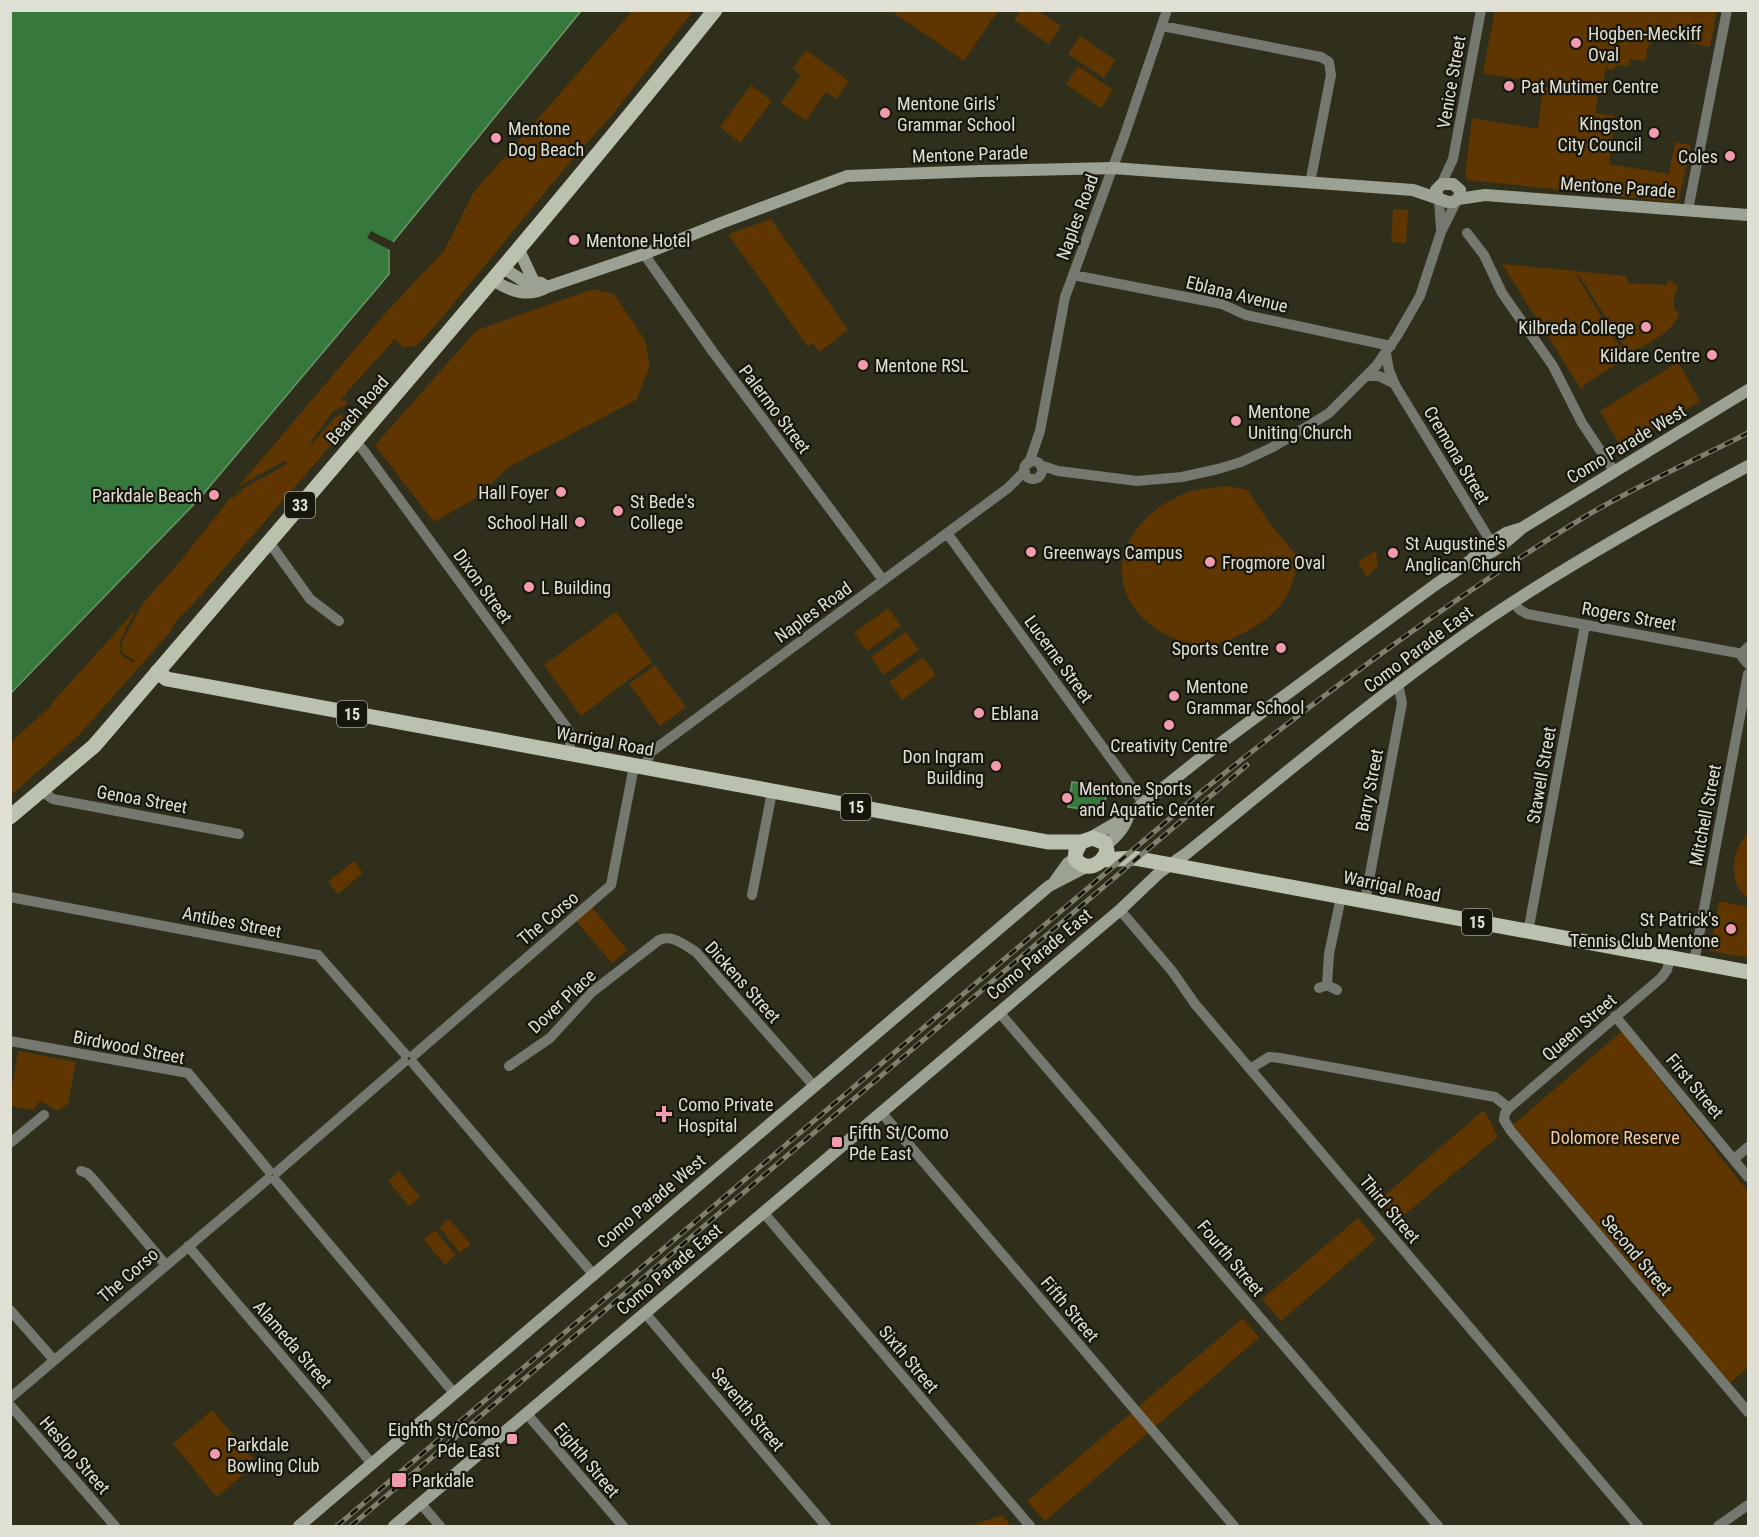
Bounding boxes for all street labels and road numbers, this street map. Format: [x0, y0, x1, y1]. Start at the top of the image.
street label: Venice Street [1432, 34, 1470, 130]
street label: Mentone Parade [912, 141, 1028, 167]
street label: Naples Road [1052, 171, 1102, 263]
street label: Mentone Parade [1559, 172, 1677, 202]
street label: Eblana Avenue [1184, 271, 1290, 317]
street label: Palermo Street [735, 361, 815, 457]
street label: Beach Road [321, 371, 393, 449]
street label: Como Parade West [1563, 400, 1689, 488]
street label: Cremona Street [1420, 402, 1494, 508]
road number: 33 [285, 492, 315, 518]
street label: Dixon Street [449, 545, 517, 627]
street label: Naples Road [771, 577, 855, 647]
street label: Rogers Street [1580, 597, 1678, 635]
street label: Como Parade East [1359, 601, 1477, 697]
street label: Lucerne Street [1020, 611, 1098, 707]
road number: 15 [337, 701, 367, 727]
street label: Warrigal Road [554, 722, 656, 760]
street label: Stawell Street [1522, 725, 1560, 825]
street label: Barry Street [1351, 747, 1387, 833]
street label: Mitchell Street [1685, 762, 1725, 868]
street label: Genoa Street [95, 781, 189, 817]
road number: 15 [841, 794, 871, 820]
street label: Warrigal Road [1341, 866, 1443, 906]
street label: The Corso [513, 887, 583, 949]
street label: Antibes Street [181, 902, 283, 942]
street label: Como Parade East [982, 904, 1096, 1004]
road number: 15 [1462, 909, 1492, 935]
street label: Dickens Street [701, 937, 785, 1027]
street label: Dover Place [524, 965, 600, 1037]
street label: Queen Street [1538, 989, 1620, 1065]
street label: Birdwood Street [71, 1026, 187, 1068]
street label: First Street [1662, 1049, 1728, 1123]
street label: Como Parade West [592, 1150, 710, 1252]
street label: Third Street [1355, 1171, 1425, 1247]
street label: Second Street [1597, 1210, 1677, 1300]
street label: Fourth Street [1193, 1216, 1269, 1300]
street label: Como Parade East [612, 1219, 726, 1319]
street label: The Corso [94, 1243, 162, 1307]
street label: Fifth Street [1037, 1272, 1103, 1346]
street label: Alameda Street [249, 1296, 337, 1392]
street label: Sixth Street [875, 1321, 943, 1397]
street label: Seventh Street [707, 1363, 789, 1455]
street label: Heslop Street [36, 1412, 114, 1498]
street label: Eighth Street [550, 1418, 624, 1502]

